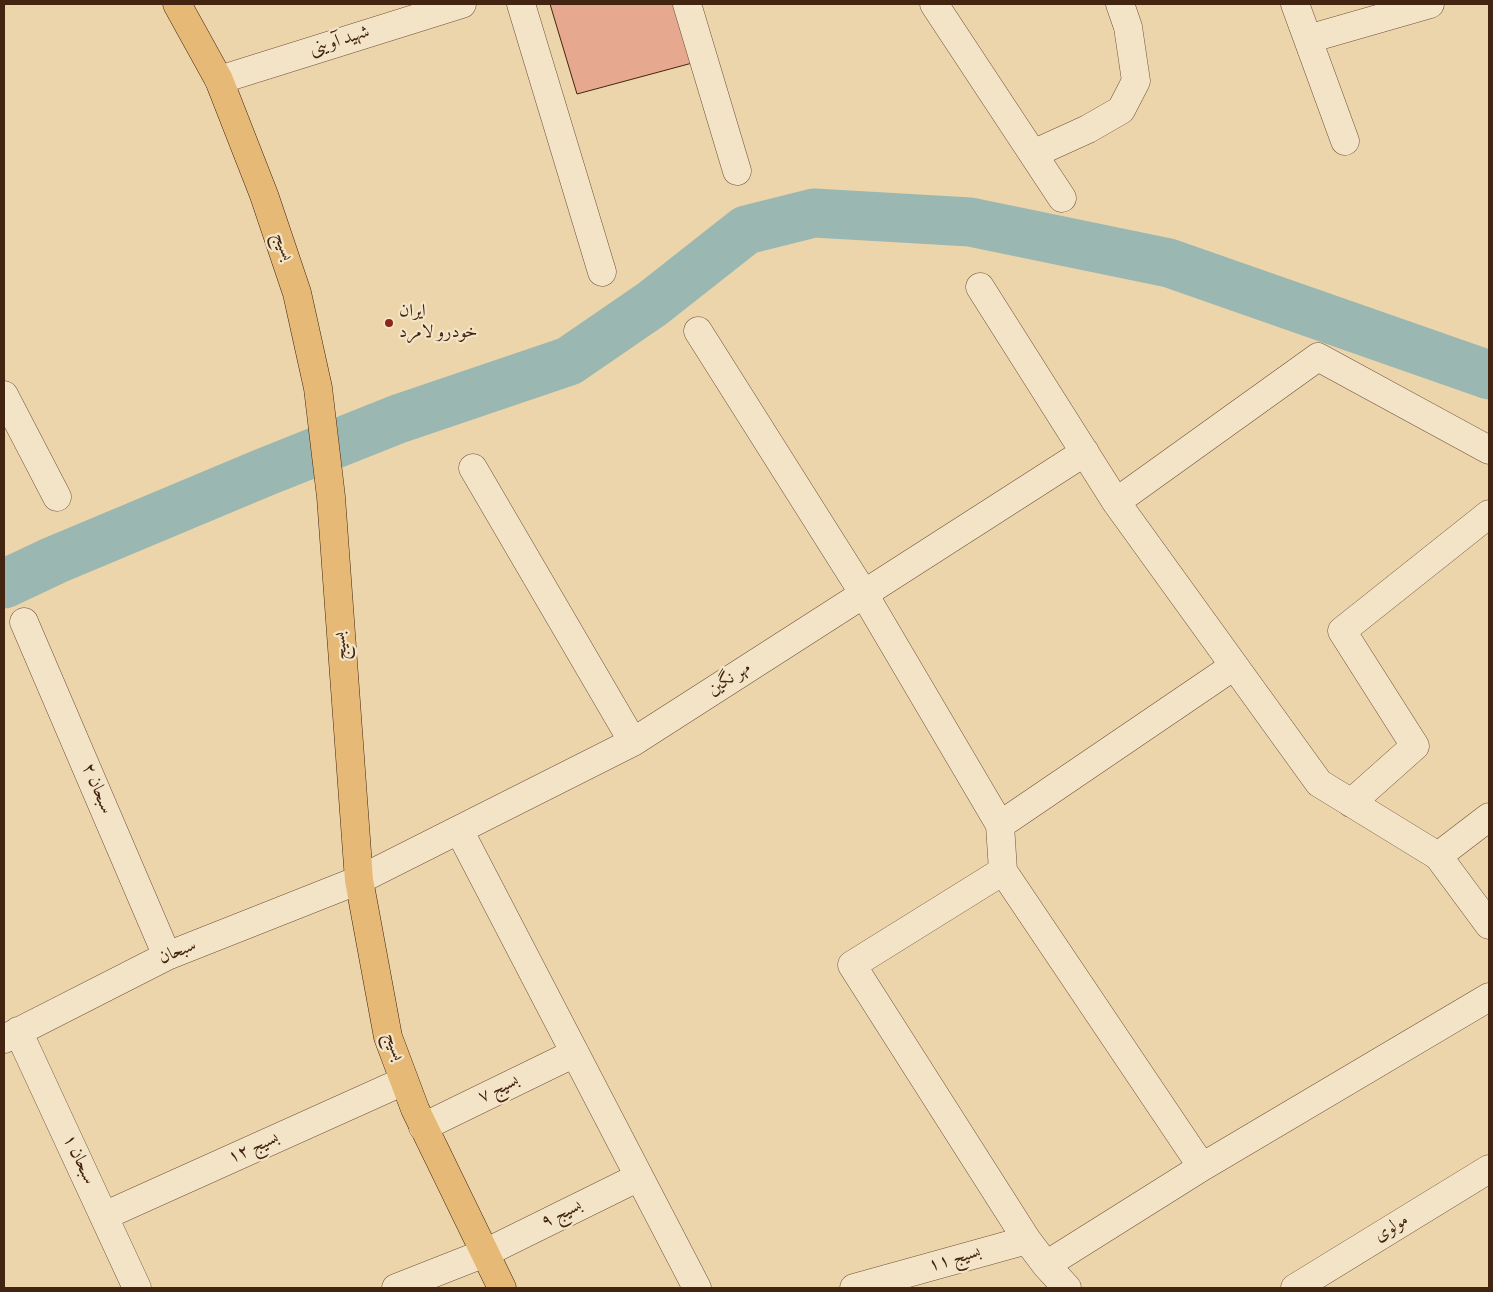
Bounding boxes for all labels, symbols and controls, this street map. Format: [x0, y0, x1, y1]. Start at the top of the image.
street label: شهید آوینی [307, 22, 373, 62]
street label: بسیج [267, 230, 297, 264]
place label: ایران خودرو لامرد [399, 302, 477, 344]
marker: ایران خودرو لامرد [383, 317, 395, 329]
street label: بسیج [330, 631, 354, 661]
street label: مهر نگین [704, 658, 756, 702]
street label: سبحان ۲ [76, 760, 116, 818]
street label: سبحان [156, 936, 200, 970]
street label: بسیج [378, 1030, 408, 1064]
street label: بسیج ۷ [475, 1071, 523, 1109]
street label: بسیج ۱۲ [225, 1128, 283, 1170]
street label: سبحان ۱ [57, 1132, 99, 1188]
street label: بسیج ۹ [538, 1196, 586, 1234]
street label: مولوی [1371, 1210, 1413, 1248]
street label: بسیج ۱۱ [926, 1242, 984, 1278]

